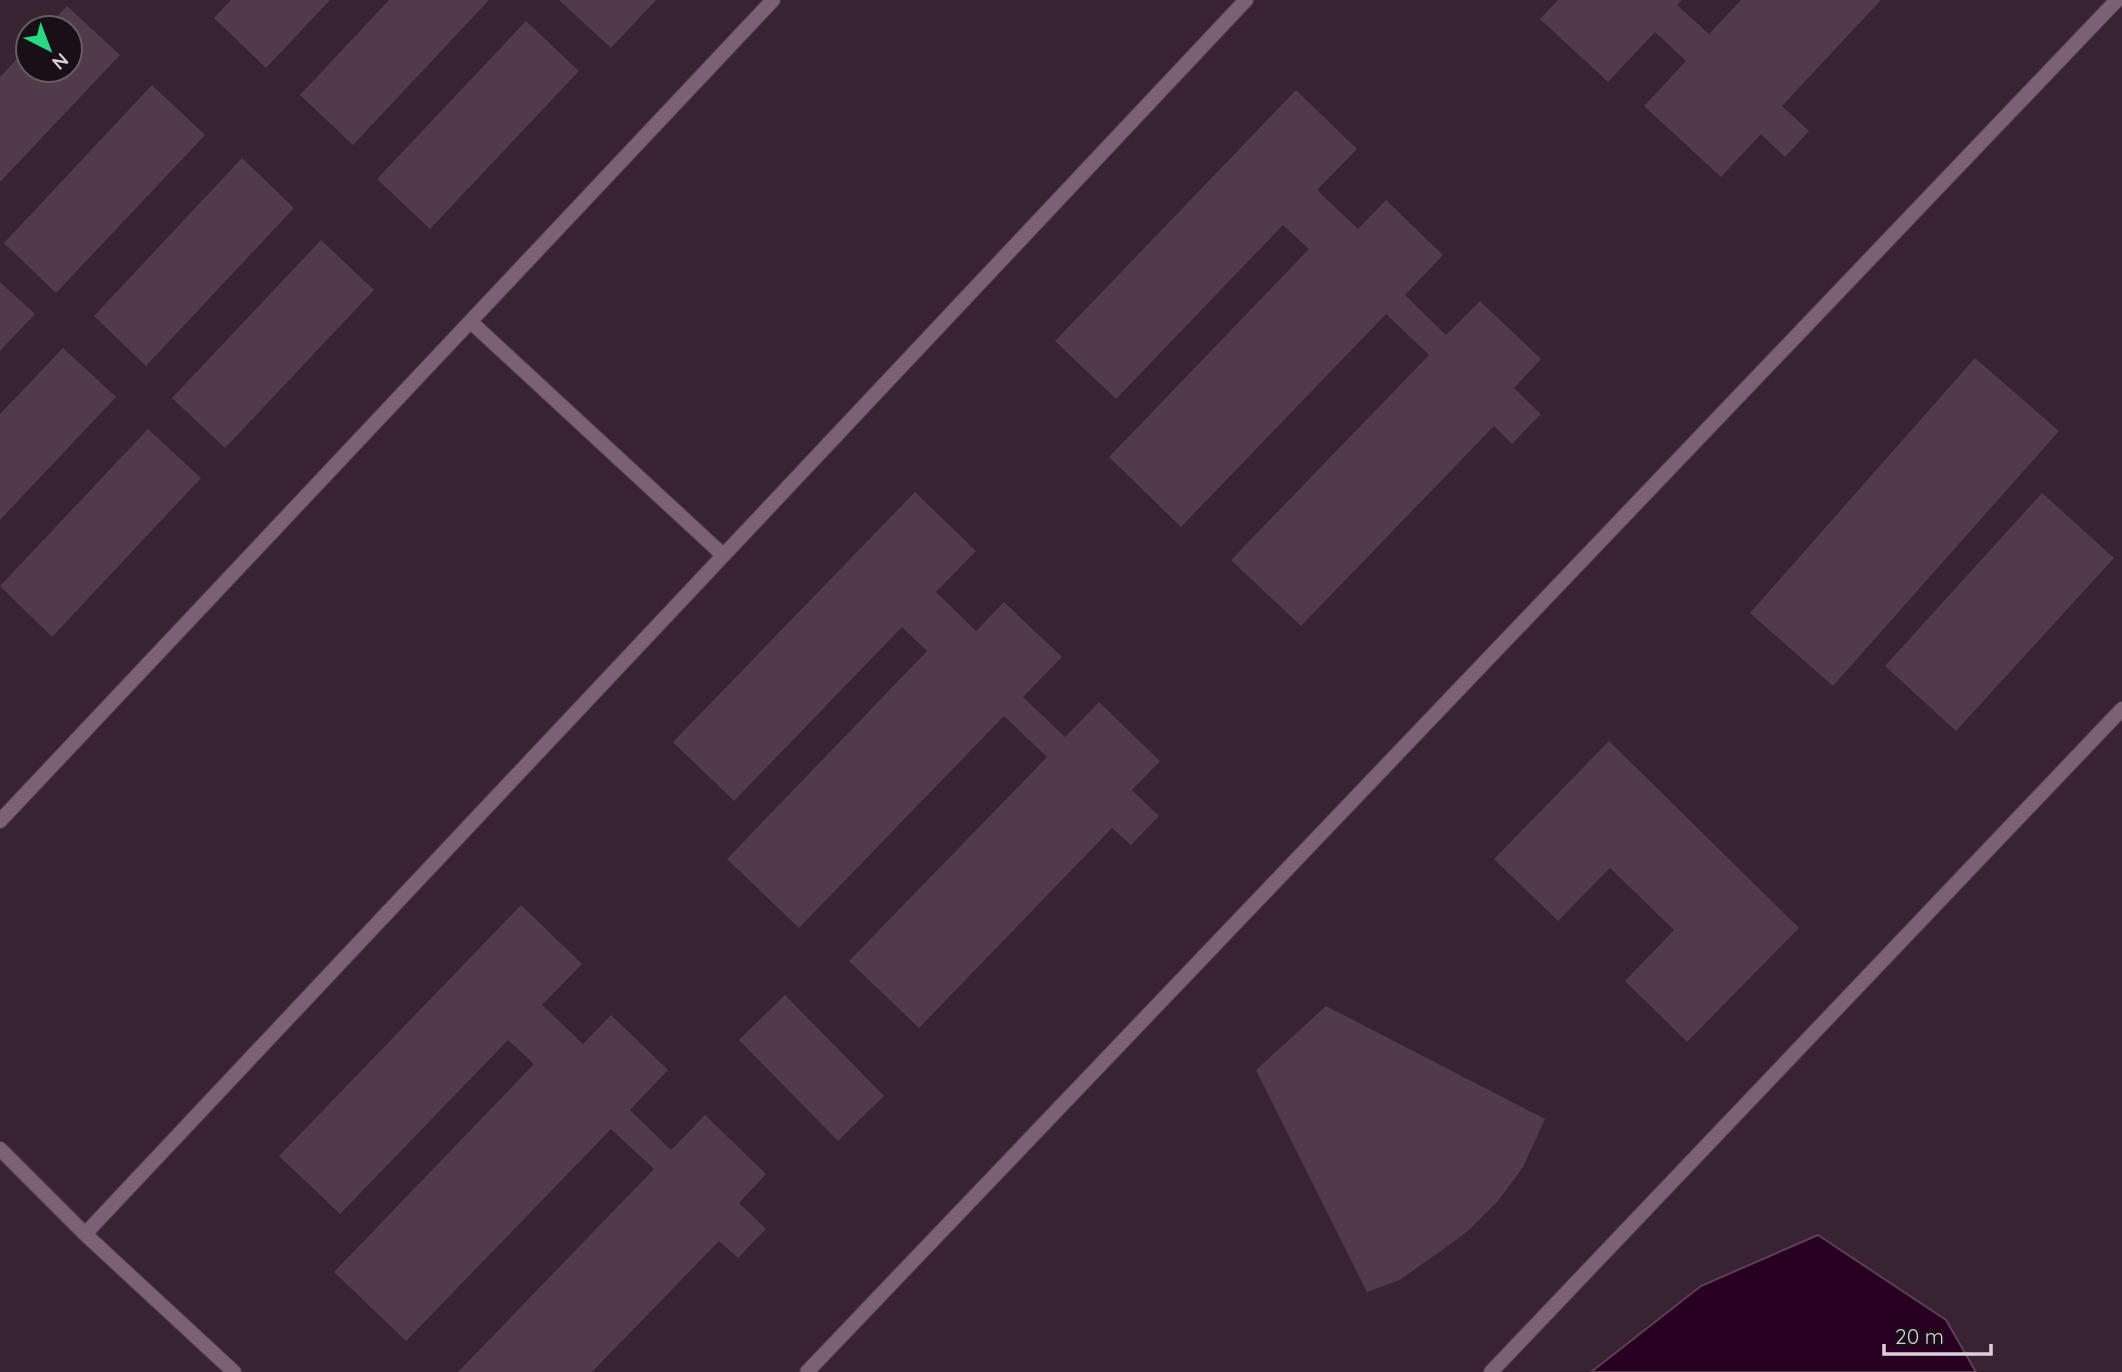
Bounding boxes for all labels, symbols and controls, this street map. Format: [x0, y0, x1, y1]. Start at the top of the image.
north arrow [14, 14, 84, 84]
text: N [47, 48, 74, 75]
scale bar [1884, 1312, 1991, 1356]
text: 20 m [1895, 1323, 1944, 1349]

